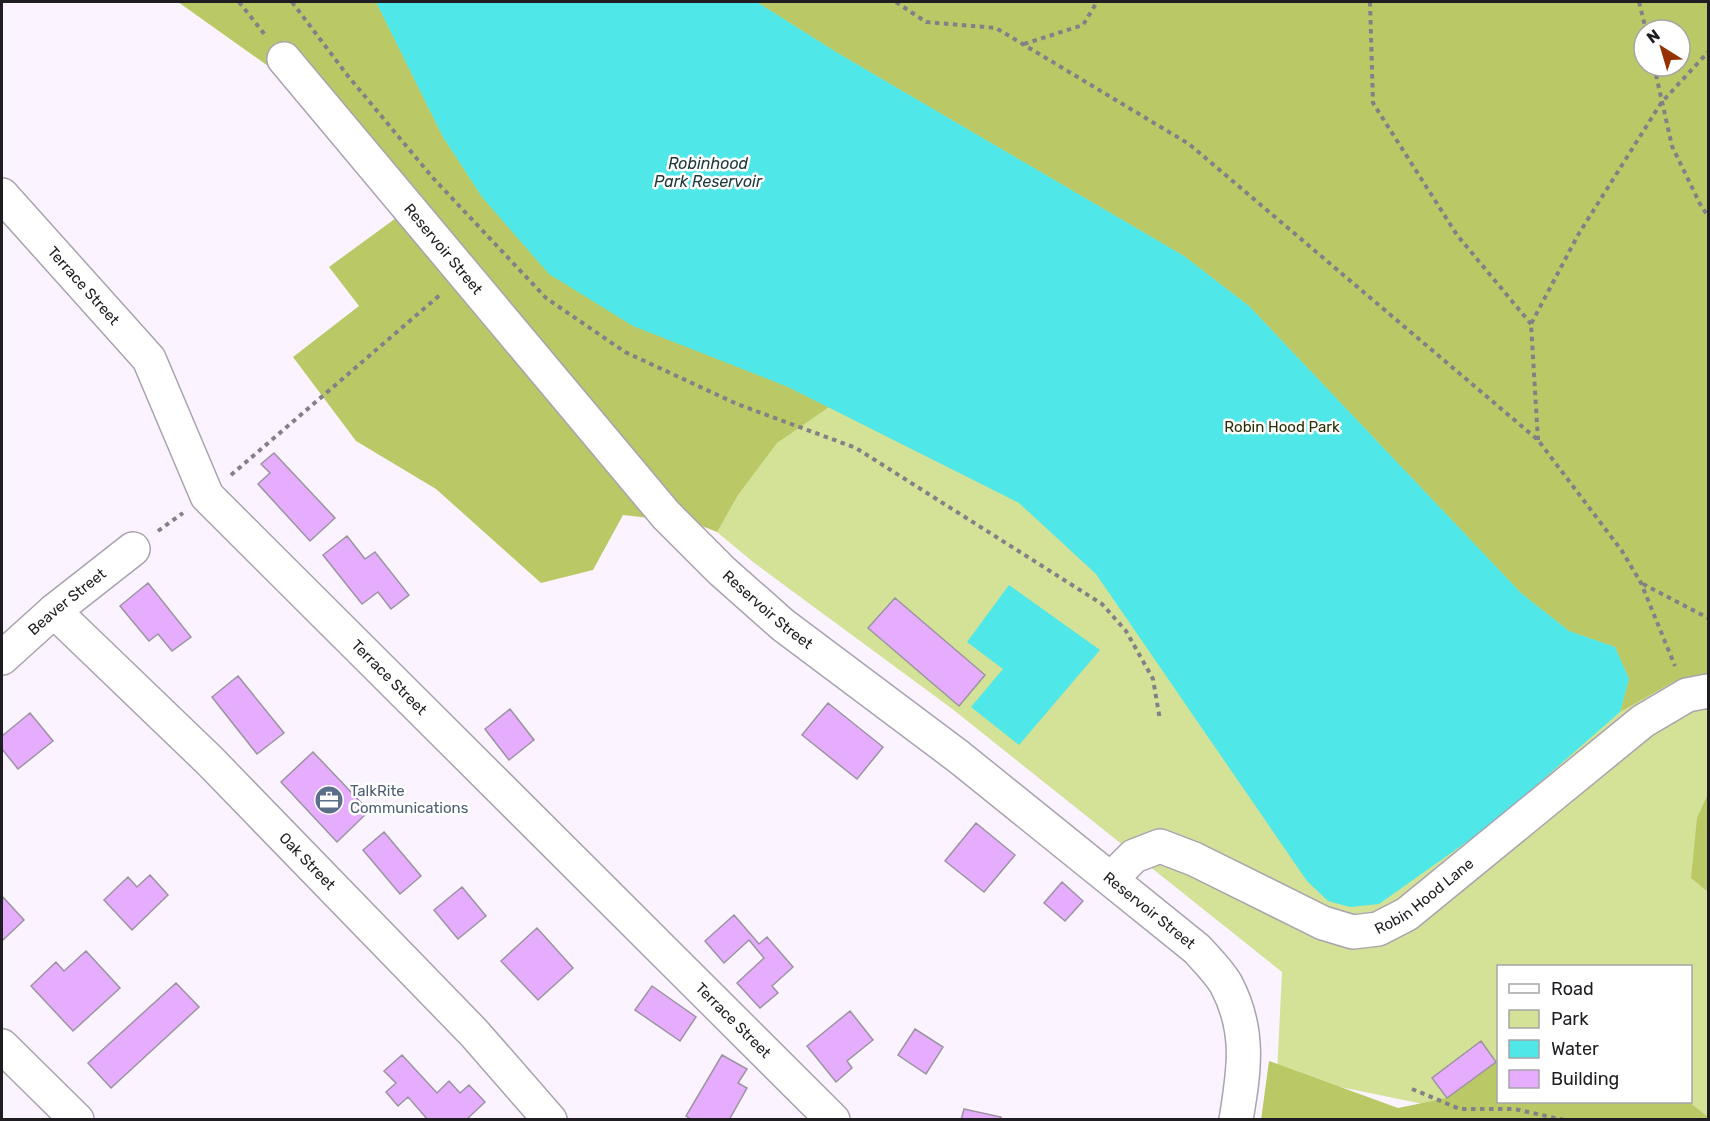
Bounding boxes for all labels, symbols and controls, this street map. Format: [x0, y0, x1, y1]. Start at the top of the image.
north arrow [1632, 18, 1692, 78]
text: N [1643, 25, 1664, 47]
water label: Robinhood Park Reservoir [654, 154, 763, 191]
street label: Reservoir Street [400, 200, 486, 298]
street label: Terrace Street [44, 243, 123, 329]
park label: Robin Hood Park [1224, 418, 1340, 436]
street label: Beaver Street [24, 565, 110, 639]
street label: Reservoir Street [719, 567, 816, 653]
street label: Terrace Street [348, 636, 431, 719]
place label: TalkRite Communications [350, 782, 469, 817]
office icon: TalkRite Communications [313, 784, 345, 816]
street label: Oak Street [275, 829, 339, 894]
street label: Robin Hood Lane [1372, 854, 1477, 938]
street label: Reservoir Street [1100, 868, 1199, 953]
legend [1497, 965, 1692, 1103]
text: Road [1551, 978, 1594, 1000]
street label: Terrace Street [692, 979, 775, 1062]
text: Park [1551, 1008, 1589, 1030]
text: Water [1551, 1038, 1599, 1060]
text: Building [1551, 1068, 1619, 1090]

